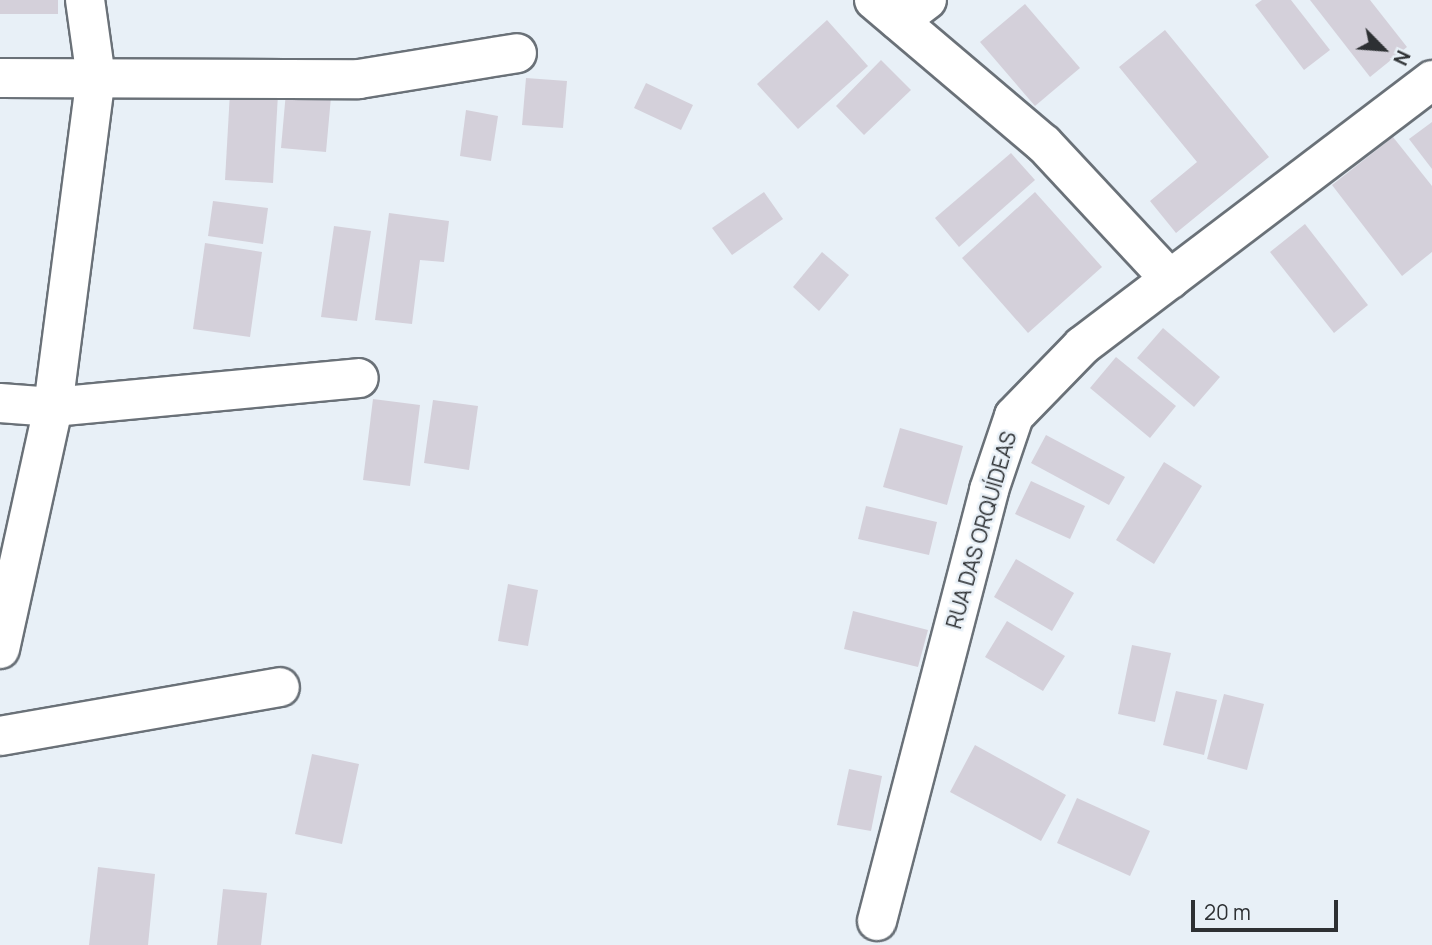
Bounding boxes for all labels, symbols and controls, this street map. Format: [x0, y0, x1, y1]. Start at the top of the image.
north arrow [1348, 14, 1418, 84]
text: N [1387, 46, 1417, 70]
street label: RUA DAS ORQUÍDEAS [941, 429, 1021, 631]
scale bar [1194, 886, 1341, 930]
text: 20 m [1204, 898, 1251, 926]

